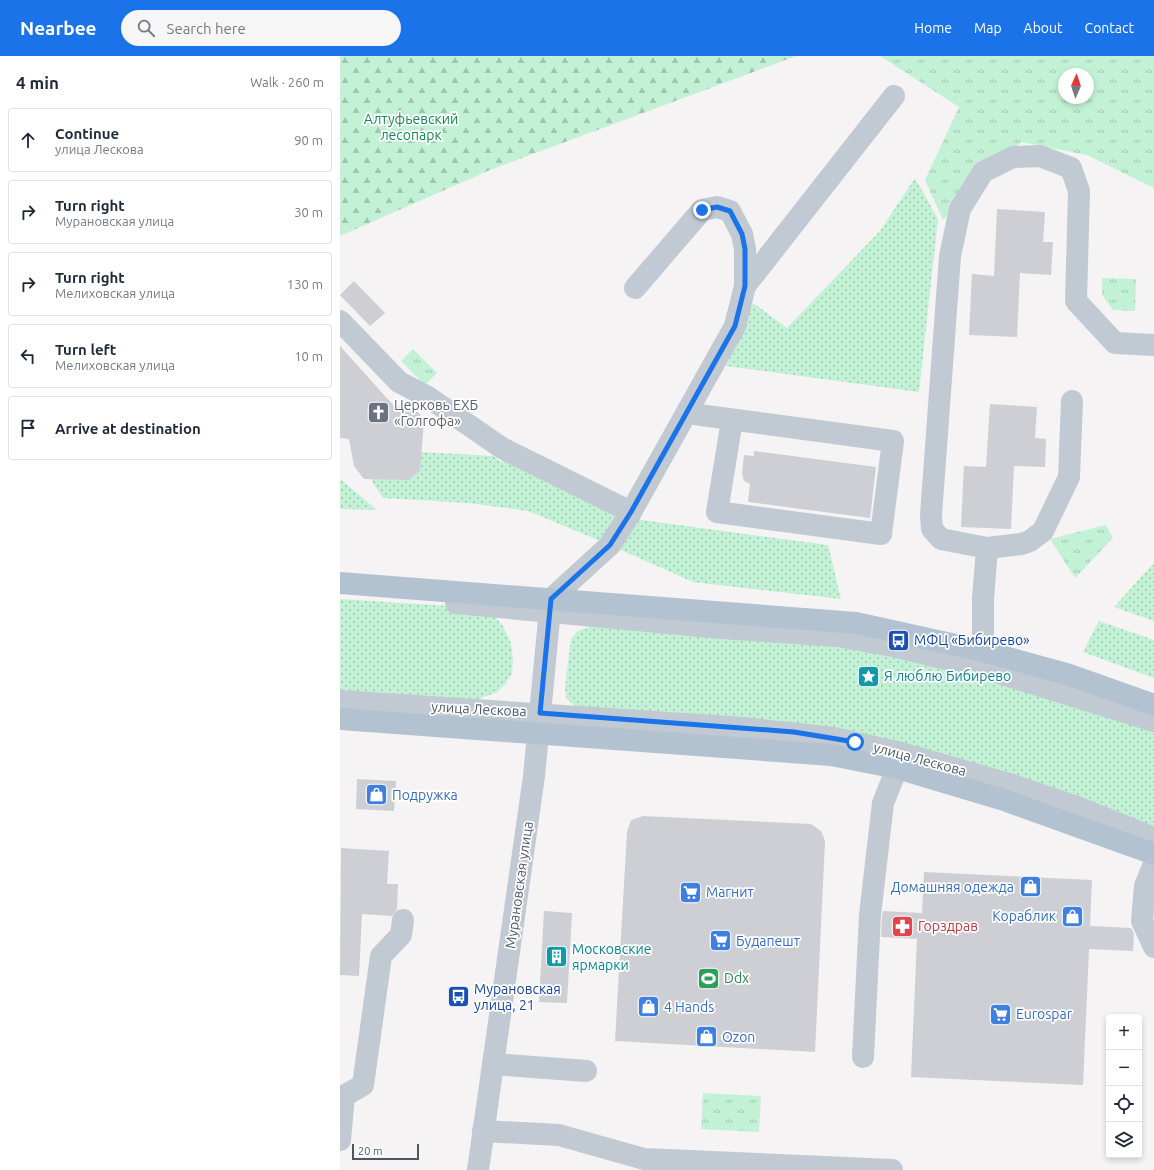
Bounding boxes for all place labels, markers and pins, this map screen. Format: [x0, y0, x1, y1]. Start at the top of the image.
place label: Церковь ЕХБ «Голгофа» [394, 397, 478, 429]
church icon: Церковь ЕХБ «Голгофа» [366, 400, 392, 426]
bus stop icon: МФЦ «Бибирево» [886, 627, 912, 653]
place label: МФЦ «Бибирево» [914, 632, 1030, 648]
place icon: Я люблю Бибирево [855, 663, 881, 689]
place label: Я люблю Бибирево [884, 668, 1011, 684]
shop icon: Подружка [363, 782, 389, 808]
place label: Подружка [392, 787, 458, 803]
shop icon: Домашняя одежда [1017, 874, 1043, 900]
supermarket icon: Магнит [677, 879, 703, 905]
place label: Домашняя одежда [891, 879, 1014, 895]
place label: Магнит [706, 884, 754, 900]
shop icon: Кораблик [1059, 903, 1085, 929]
place label: Кораблик [992, 908, 1056, 924]
pharmacy icon: Горздрав [889, 913, 915, 939]
place label: Горздрав [918, 918, 978, 934]
supermarket icon: Будапешт [707, 928, 733, 954]
place label: Будапешт [736, 933, 800, 949]
place label: Московские ярмарки [572, 941, 651, 973]
building icon: Московские ярмарки [543, 944, 569, 970]
sports icon: Ddx [696, 965, 722, 991]
place label: Ddx [724, 970, 749, 986]
place label: Мурановская улица, 21 [474, 981, 561, 1013]
bus stop icon: Мурановская улица, 21 [445, 984, 471, 1010]
shop icon: 4 Hands [635, 994, 661, 1020]
place label: 4 Hands [664, 999, 714, 1015]
supermarket icon: Eurospar [987, 1001, 1013, 1027]
place label: Eurospar [1016, 1006, 1073, 1022]
shop icon: Ozon [693, 1024, 719, 1050]
place label: Ozon [722, 1029, 755, 1045]

